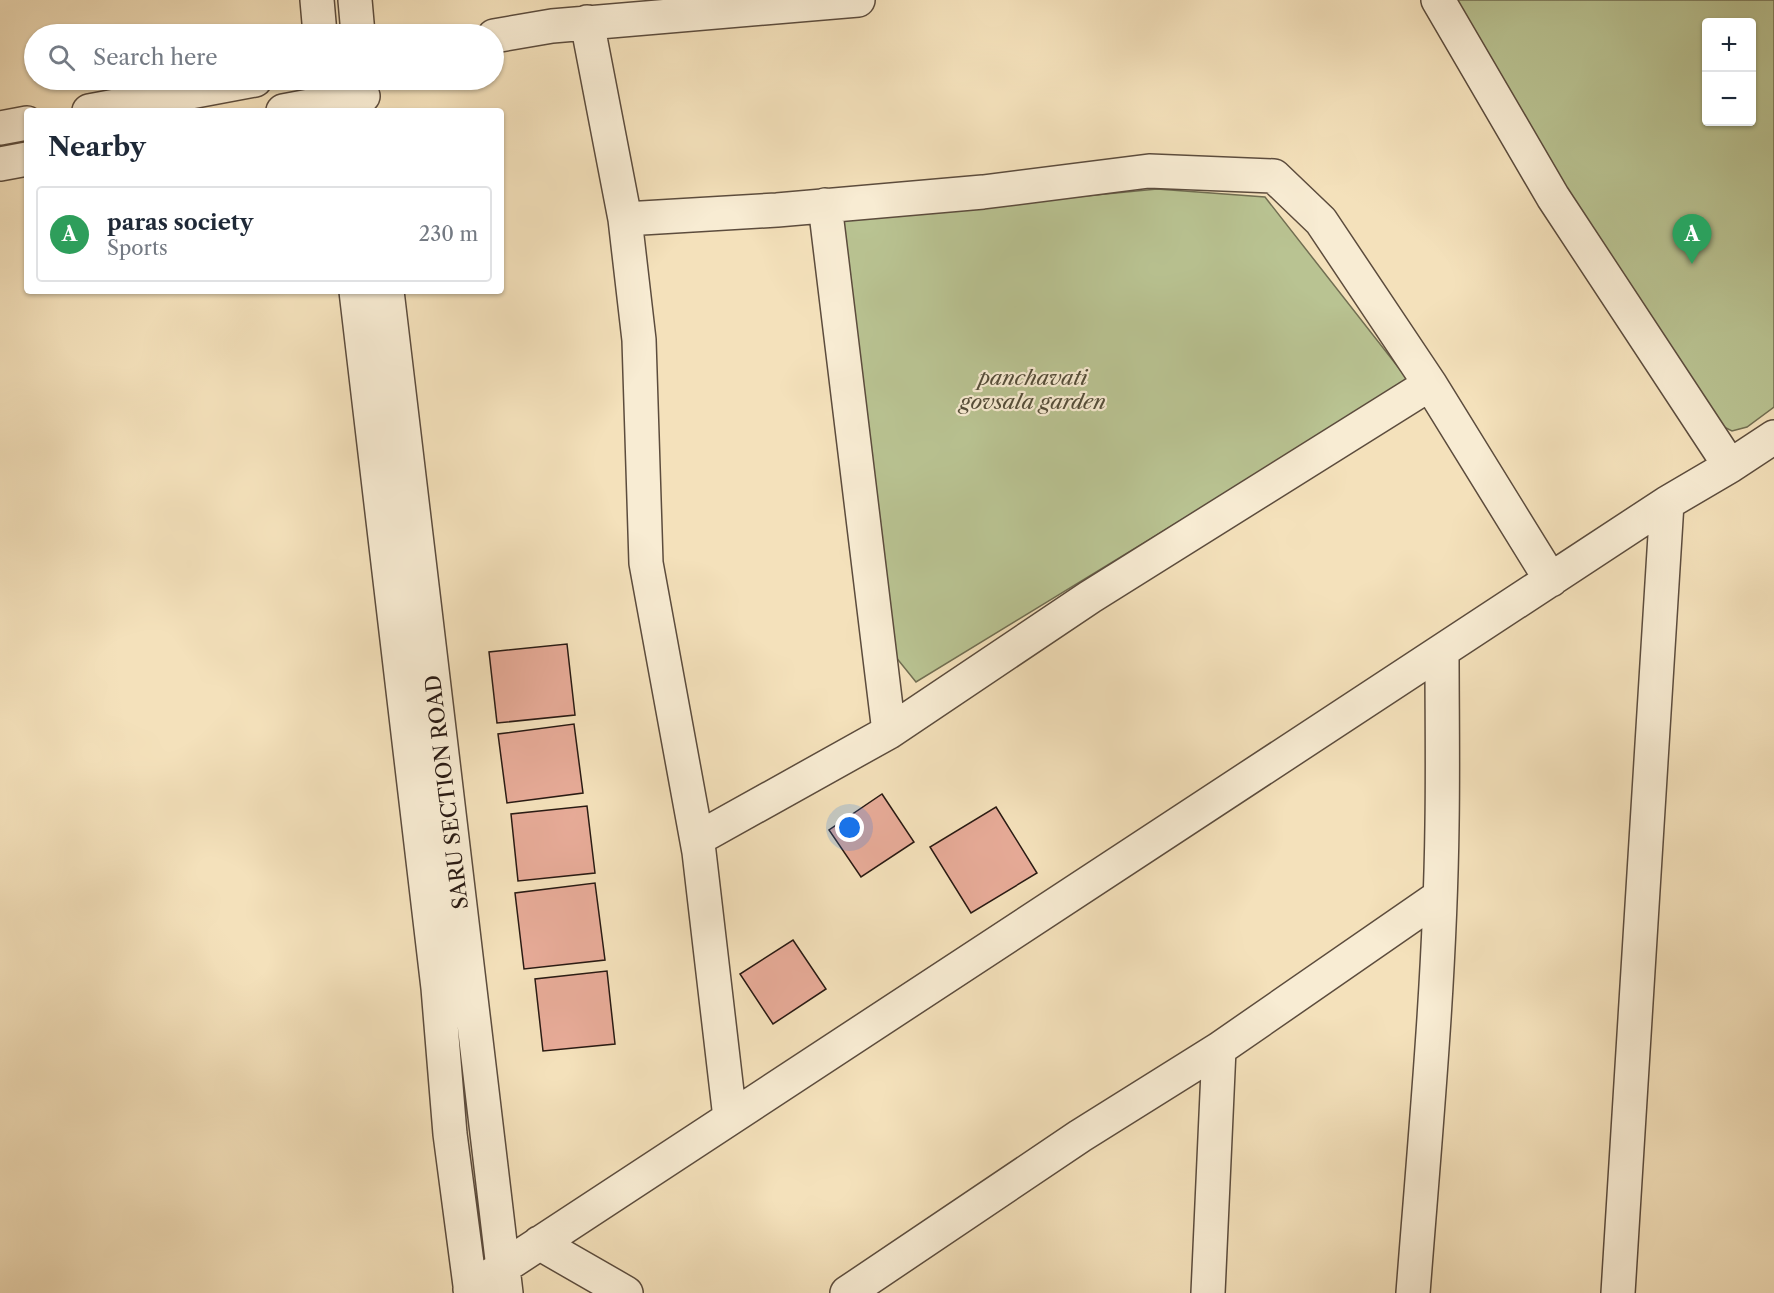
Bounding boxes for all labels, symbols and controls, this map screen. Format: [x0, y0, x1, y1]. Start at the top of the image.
map controls [1702, 18, 1756, 126]
button: + [1702, 18, 1756, 72]
search box [24, 24, 504, 90]
icon: search [45, 41, 78, 74]
text: Search here [93, 44, 218, 71]
button: − [1702, 72, 1756, 126]
text: Nearby [48, 131, 146, 163]
text: paras society [107, 209, 253, 236]
pin: A [1672, 214, 1712, 264]
text: A [62, 222, 77, 246]
text: 230 m [419, 222, 478, 246]
text: Sports [107, 236, 168, 260]
park label: panchavati govsala garden [957, 365, 1106, 414]
street label: SARU SECTION ROAD [420, 673, 473, 911]
your location [835, 813, 864, 842]

